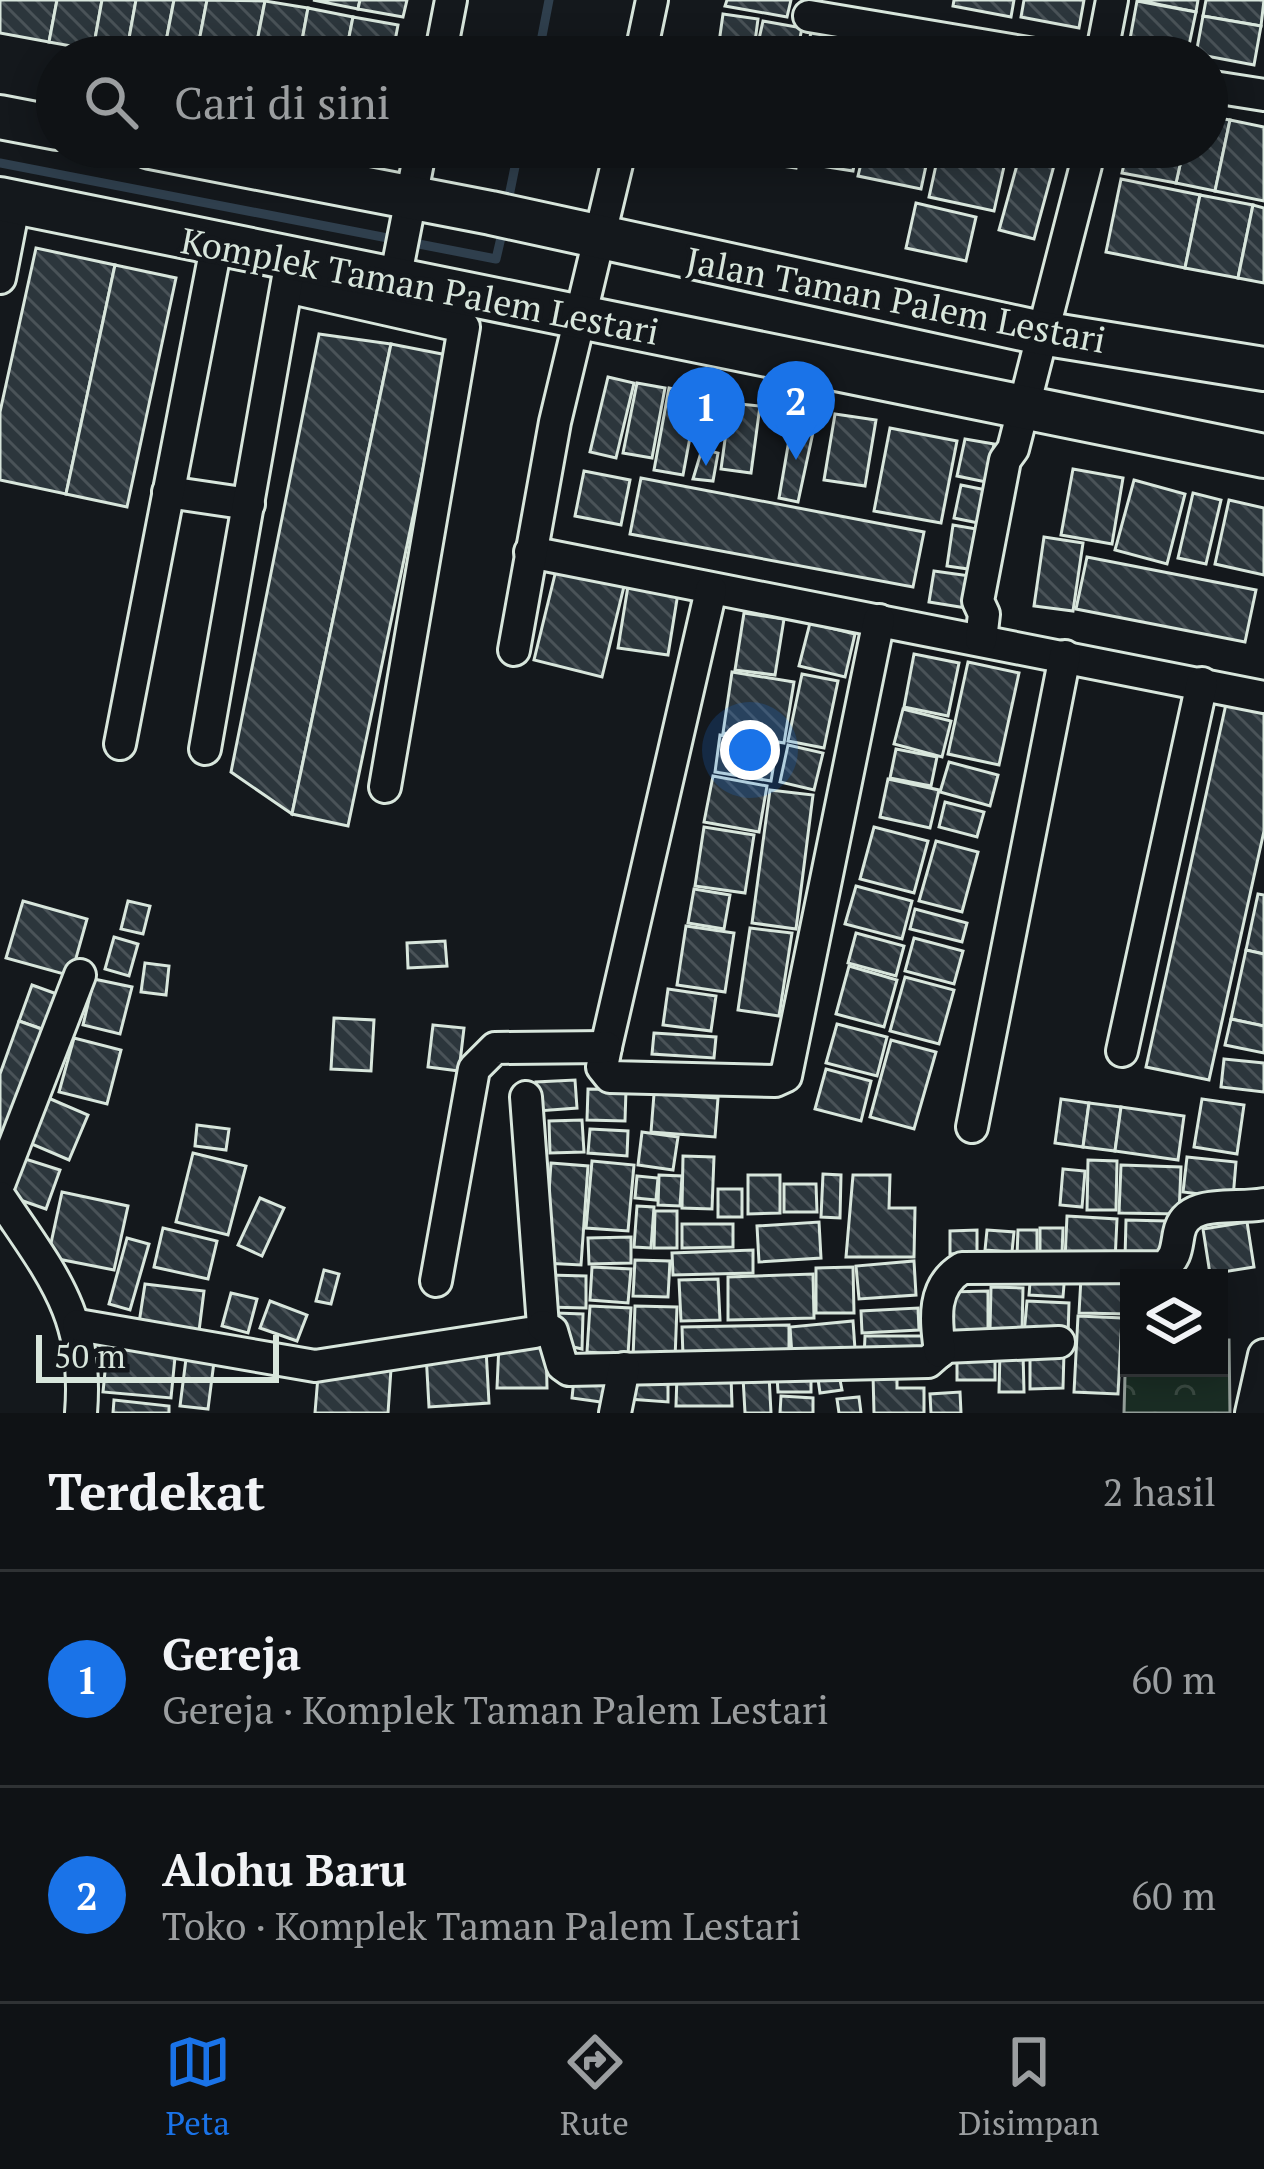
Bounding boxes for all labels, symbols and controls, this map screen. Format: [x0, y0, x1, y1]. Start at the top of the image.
search box [36, 36, 1228, 168]
icon: search [78, 69, 144, 135]
text: Cari di sini [174, 72, 390, 132]
street label: Komplek Taman Palem Lestari [177, 216, 663, 355]
street label: Jalan Taman Palem Lestari [682, 236, 1110, 363]
pin: 2 [757, 361, 835, 460]
pin: 1 [667, 367, 745, 466]
your location [720, 720, 780, 780]
map controls [1120, 1269, 1228, 1377]
button: layers [1120, 1269, 1228, 1377]
scale bar [36, 1329, 279, 1382]
text: 50 m [54, 1334, 126, 1377]
text: Terdekat [48, 1457, 265, 1525]
text: 2 hasil [1103, 1465, 1216, 1517]
text: Gereja [162, 1623, 301, 1683]
text: 1 [76, 1653, 98, 1705]
text: 60 m [1131, 1653, 1216, 1705]
text: Gereja · Komplek Taman Palem Lestari [162, 1683, 829, 1735]
text: Alohu Baru [162, 1839, 407, 1899]
text: 2 [76, 1869, 98, 1921]
text: 60 m [1131, 1869, 1216, 1921]
text: Toko · Komplek Taman Palem Lestari [162, 1899, 801, 1951]
tab: Peta [165, 2029, 231, 2144]
tab: Rute [560, 2029, 629, 2144]
tab: Disimpan [958, 2029, 1099, 2144]

